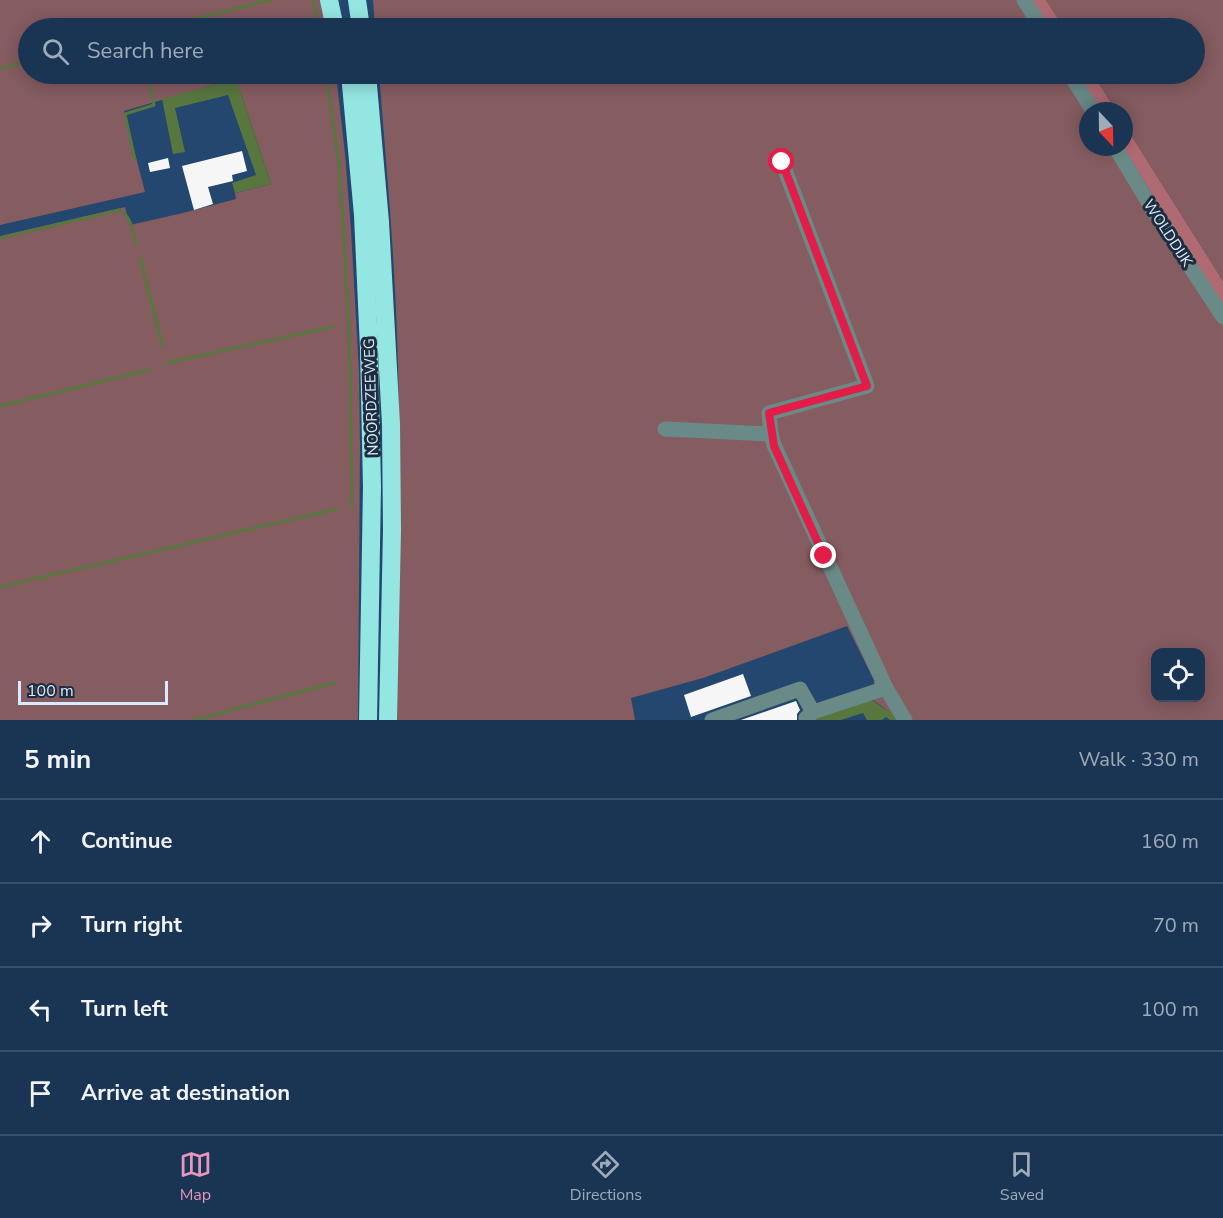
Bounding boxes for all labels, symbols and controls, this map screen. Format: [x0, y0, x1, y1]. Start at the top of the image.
search box [18, 18, 1205, 84]
icon: search [39, 35, 72, 68]
text: Search here [87, 36, 204, 66]
north arrow [1079, 102, 1133, 156]
route start [768, 148, 794, 174]
street label: WOLDDIJK [1139, 196, 1197, 271]
street label: NOORDZEEWEG [359, 338, 383, 456]
route end [810, 542, 836, 568]
map controls [1151, 648, 1205, 702]
button: locate [1151, 648, 1205, 702]
scale bar [18, 678, 168, 706]
text: 100 m [27, 680, 74, 702]
text: 5 min [24, 742, 91, 777]
text: Walk · 330 m [1079, 746, 1199, 773]
icon: ahead [24, 825, 57, 858]
text: Continue [81, 826, 172, 856]
text: 160 m [1141, 828, 1199, 855]
icon: right [24, 909, 57, 942]
text: Turn right [81, 910, 182, 940]
text: 70 m [1153, 912, 1199, 939]
icon: left [24, 993, 57, 1026]
text: Turn left [81, 994, 168, 1024]
text: 100 m [1141, 996, 1199, 1023]
icon: arrive [24, 1077, 57, 1110]
text: Arrive at destination [81, 1078, 290, 1108]
tab: Map [179, 1148, 212, 1206]
tab: Directions [570, 1148, 642, 1206]
tab: Saved [1000, 1148, 1044, 1206]

